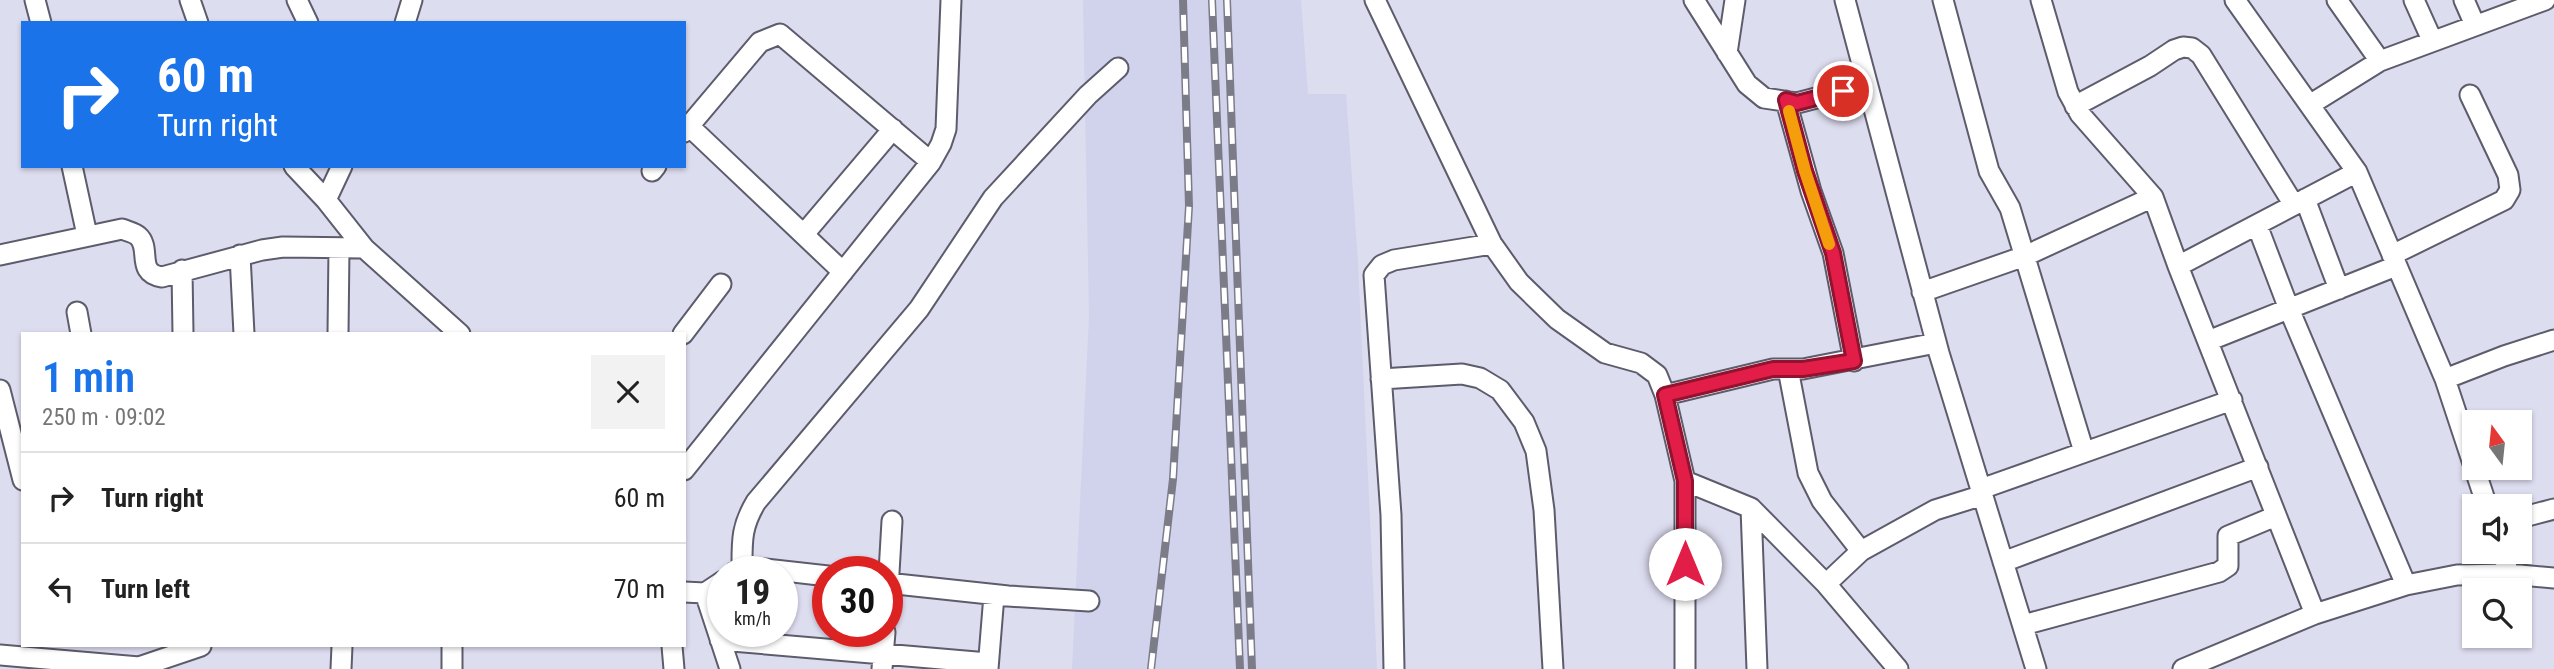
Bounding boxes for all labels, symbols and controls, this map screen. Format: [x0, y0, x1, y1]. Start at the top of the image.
text: 60 m [157, 47, 254, 104]
icon: right [42, 49, 133, 140]
pin [1813, 61, 1873, 121]
icon: arrive [1824, 72, 1862, 110]
text: Turn right [157, 106, 278, 144]
text: 1 min [42, 353, 135, 402]
button: close [591, 355, 665, 429]
text: 250 m · 09:02 [42, 404, 166, 431]
north arrow [2462, 410, 2532, 480]
map controls [2462, 410, 2532, 648]
icon: right [42, 479, 80, 517]
text: Turn right [101, 483, 203, 513]
text: 60 m [614, 483, 665, 513]
button: sound [2462, 494, 2532, 564]
position arrow [1648, 527, 1722, 601]
speed limit sign: 30 [812, 556, 903, 647]
icon: left [42, 570, 80, 608]
text: 19 [735, 572, 770, 613]
text: Turn left [101, 574, 190, 604]
text: 70 m [614, 574, 665, 604]
button: search [2462, 578, 2532, 648]
text: km/h [734, 608, 771, 629]

